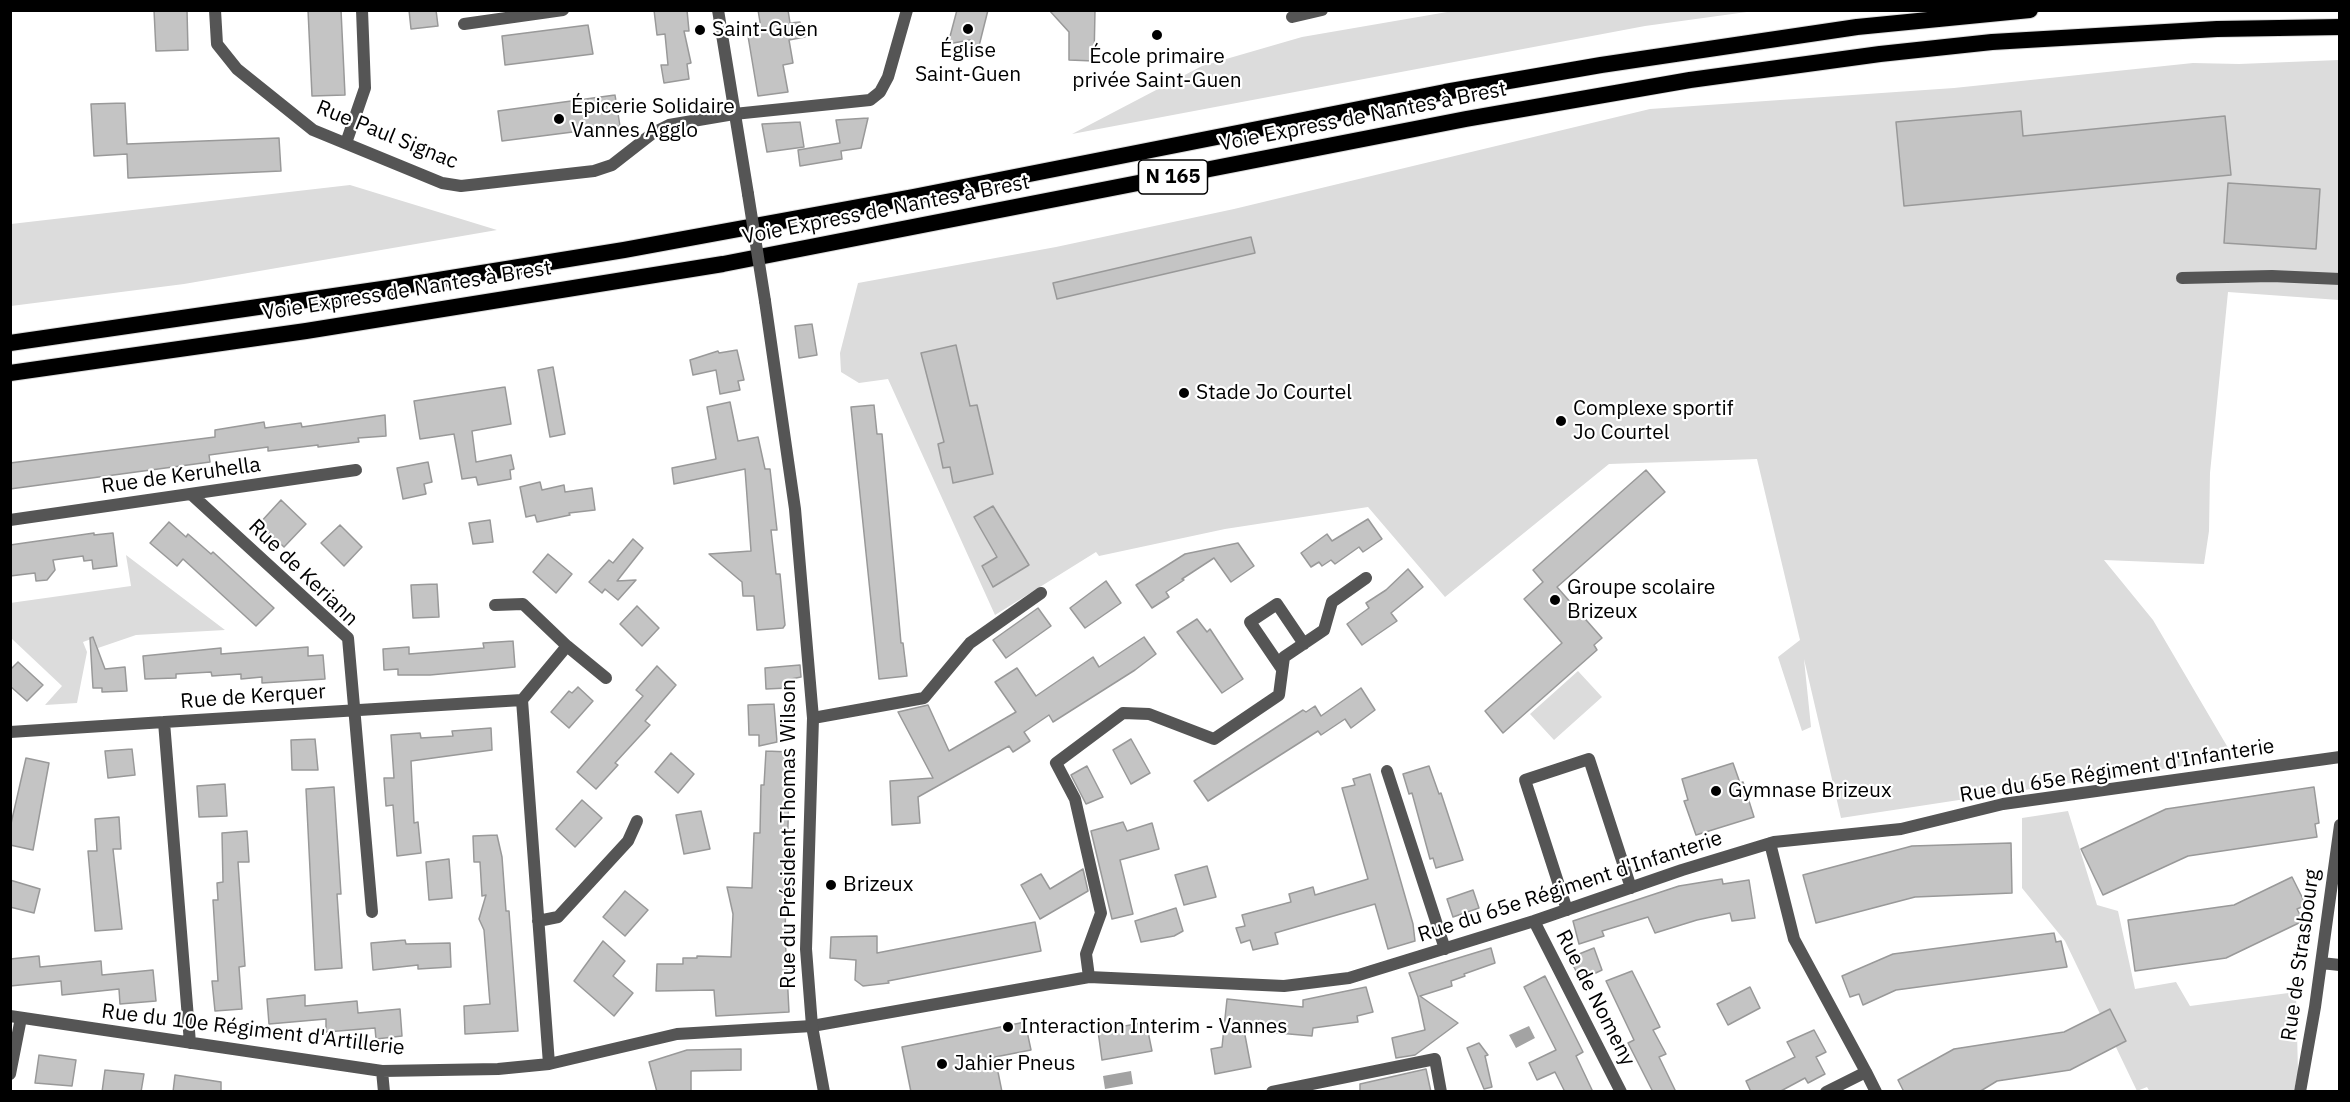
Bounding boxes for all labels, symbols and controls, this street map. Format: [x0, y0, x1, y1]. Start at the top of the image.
place label: Saint-Guen [712, 17, 818, 43]
marker: Église Saint-Guen [961, 22, 975, 36]
marker: Saint-Guen [693, 23, 707, 37]
marker: École primaire privée Saint-Guen [1150, 28, 1164, 42]
place label: Église Saint-Guen [915, 38, 1021, 88]
place label: École primaire privée Saint-Guen [1072, 44, 1242, 94]
street label: Voie Express de Nantes à Brest [1217, 77, 1509, 157]
place label: Épicerie Solidaire Vannes Agglo [571, 94, 735, 144]
street label: Rue Paul Signac [313, 95, 461, 175]
marker: Épicerie Solidaire Vannes Agglo [552, 112, 566, 126]
road number: N 165 [1138, 160, 1208, 194]
street label: Voie Express de Nantes à Brest [740, 170, 1032, 250]
street label: Voie Express de Nantes à Brest [261, 256, 553, 326]
place label: Stade Jo Courtel [1196, 380, 1352, 406]
marker: Stade Jo Courtel [1177, 386, 1191, 400]
place label: Complexe sportif Jo Courtel [1573, 396, 1734, 446]
marker: Complexe sportif Jo Courtel [1554, 414, 1568, 428]
street label: Rue de Keruhella [100, 452, 262, 500]
street label: Rue de Keriann [243, 514, 363, 632]
place label: Groupe scolaire Brizeux [1567, 575, 1715, 625]
marker: Groupe scolaire Brizeux [1548, 593, 1562, 607]
street label: Rue de Kerquer [179, 679, 327, 715]
street label: Rue du Président Thomas Wilson [776, 679, 802, 989]
street label: Rue du 65e Régiment d'Infanterie [1958, 734, 2276, 808]
place label: Gymnase Brizeux [1728, 778, 1892, 804]
marker: Gymnase Brizeux [1709, 784, 1723, 798]
street label: Rue du 65e Régiment d'Infanterie [1415, 826, 1725, 948]
street label: Rue de Strasbourg [2276, 867, 2326, 1043]
place label: Brizeux [843, 872, 913, 898]
marker: Brizeux [824, 878, 838, 892]
street label: Rue de Nomeny [1550, 926, 1640, 1070]
street label: Rue du 10e Régiment d'Artillerie [100, 999, 406, 1061]
place label: Interaction Interim - Vannes [1020, 1014, 1288, 1040]
marker: Interaction Interim - Vannes [1001, 1020, 1015, 1034]
place label: Jahier Pneus [954, 1051, 1075, 1077]
marker: Jahier Pneus [935, 1057, 949, 1071]

